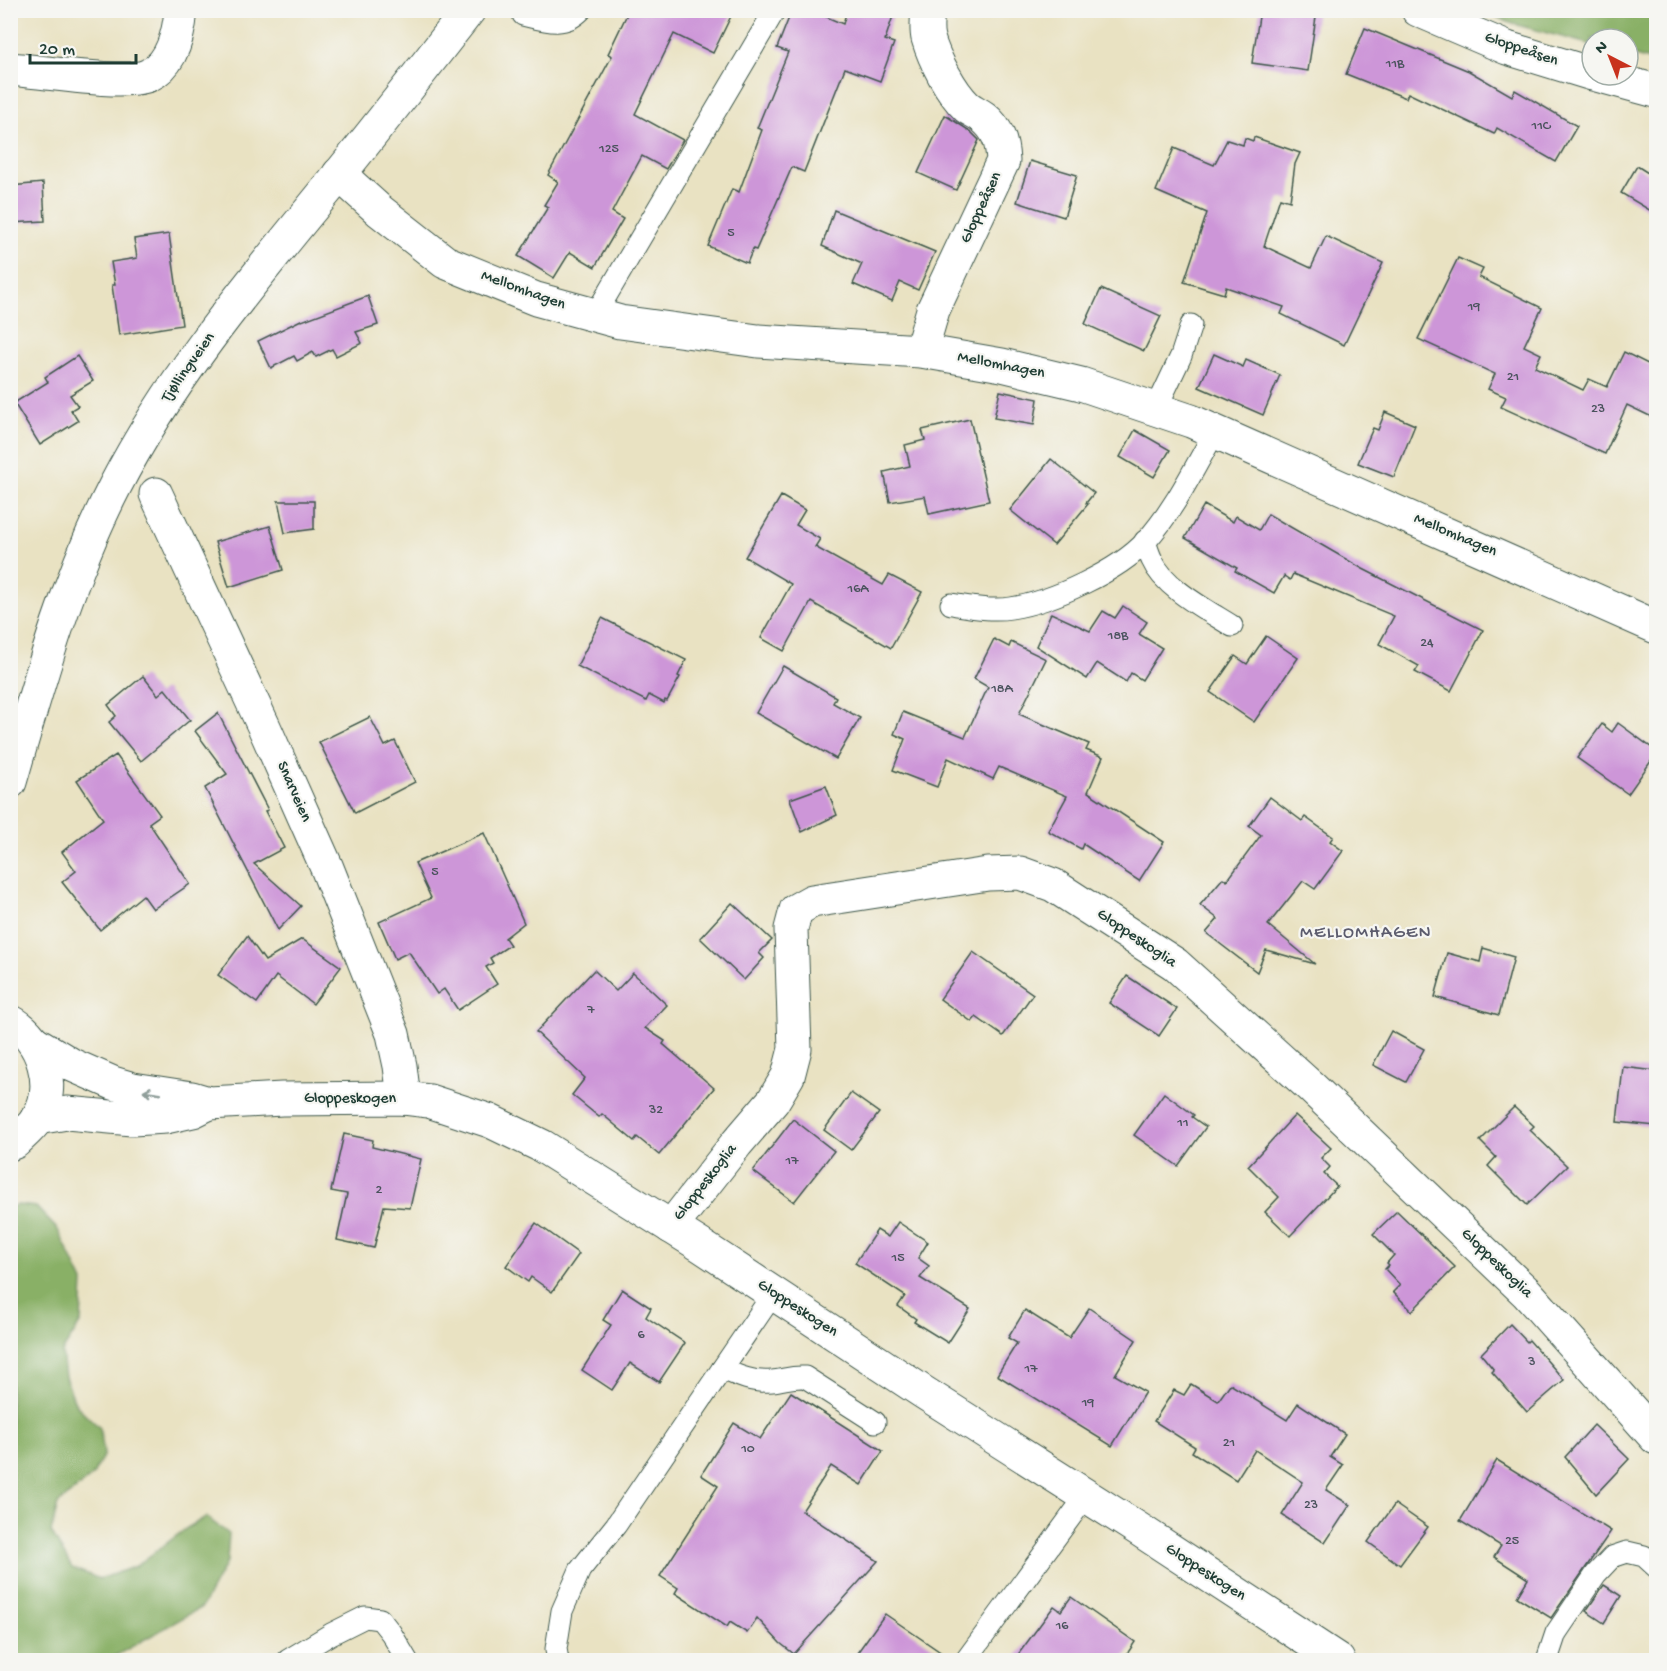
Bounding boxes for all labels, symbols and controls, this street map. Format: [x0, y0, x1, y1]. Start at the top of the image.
scale bar [30, 27, 136, 65]
north arrow [1580, 27, 1640, 87]
street label: Gloppeåsen [1482, 29, 1561, 72]
text: N [1592, 38, 1613, 59]
text: 20 m [39, 40, 75, 61]
house number: 11B [1385, 56, 1405, 73]
house number: 11C [1531, 118, 1552, 135]
house number: 125 [598, 141, 619, 158]
street label: Gloppeåsen [957, 169, 1007, 247]
house number: 5 [727, 225, 735, 242]
street label: Mellomhagen [478, 267, 568, 315]
house number: 19 [1467, 299, 1480, 316]
street label: Tjøllingveien [157, 329, 220, 407]
street label: Mellomhagen [956, 348, 1047, 384]
house number: 21 [1507, 369, 1519, 386]
house number: 23 [1591, 401, 1605, 418]
street label: Mellomhagen [1411, 510, 1500, 562]
house number: 16A [846, 581, 869, 598]
house number: 18B [1107, 628, 1129, 645]
house number: 24 [1420, 635, 1434, 652]
house number: 18A [990, 681, 1014, 698]
street label: Snarveien [271, 759, 315, 826]
house number: 5 [431, 864, 439, 881]
street label: Gloppeskoglia [1092, 905, 1180, 973]
district label: MELLOMHAGEN [1300, 923, 1432, 944]
house number: 7 [586, 1002, 595, 1019]
one-way arrow [142, 1086, 162, 1097]
street label: Gloppeskogen [304, 1090, 397, 1109]
house number: 32 [648, 1102, 663, 1119]
house number: 11 [1176, 1115, 1189, 1132]
street label: Gloppeskoglia [670, 1140, 743, 1225]
house number: 17 [785, 1153, 799, 1170]
house number: 2 [376, 1182, 383, 1199]
street label: Gloppeskoglia [1456, 1225, 1537, 1304]
house number: 15 [890, 1250, 905, 1267]
street label: Gloppeskogen [753, 1276, 841, 1342]
house number: 6 [637, 1327, 645, 1344]
house number: 3 [1527, 1354, 1536, 1371]
house number: 17 [1024, 1361, 1038, 1378]
house number: 19 [1081, 1395, 1094, 1412]
house number: 21 [1223, 1435, 1235, 1452]
house number: 10 [740, 1441, 755, 1458]
house number: 23 [1304, 1497, 1318, 1514]
house number: 25 [1505, 1533, 1519, 1550]
street label: Gloppeskogen [1161, 1540, 1249, 1606]
house number: 16 [1055, 1618, 1069, 1635]

